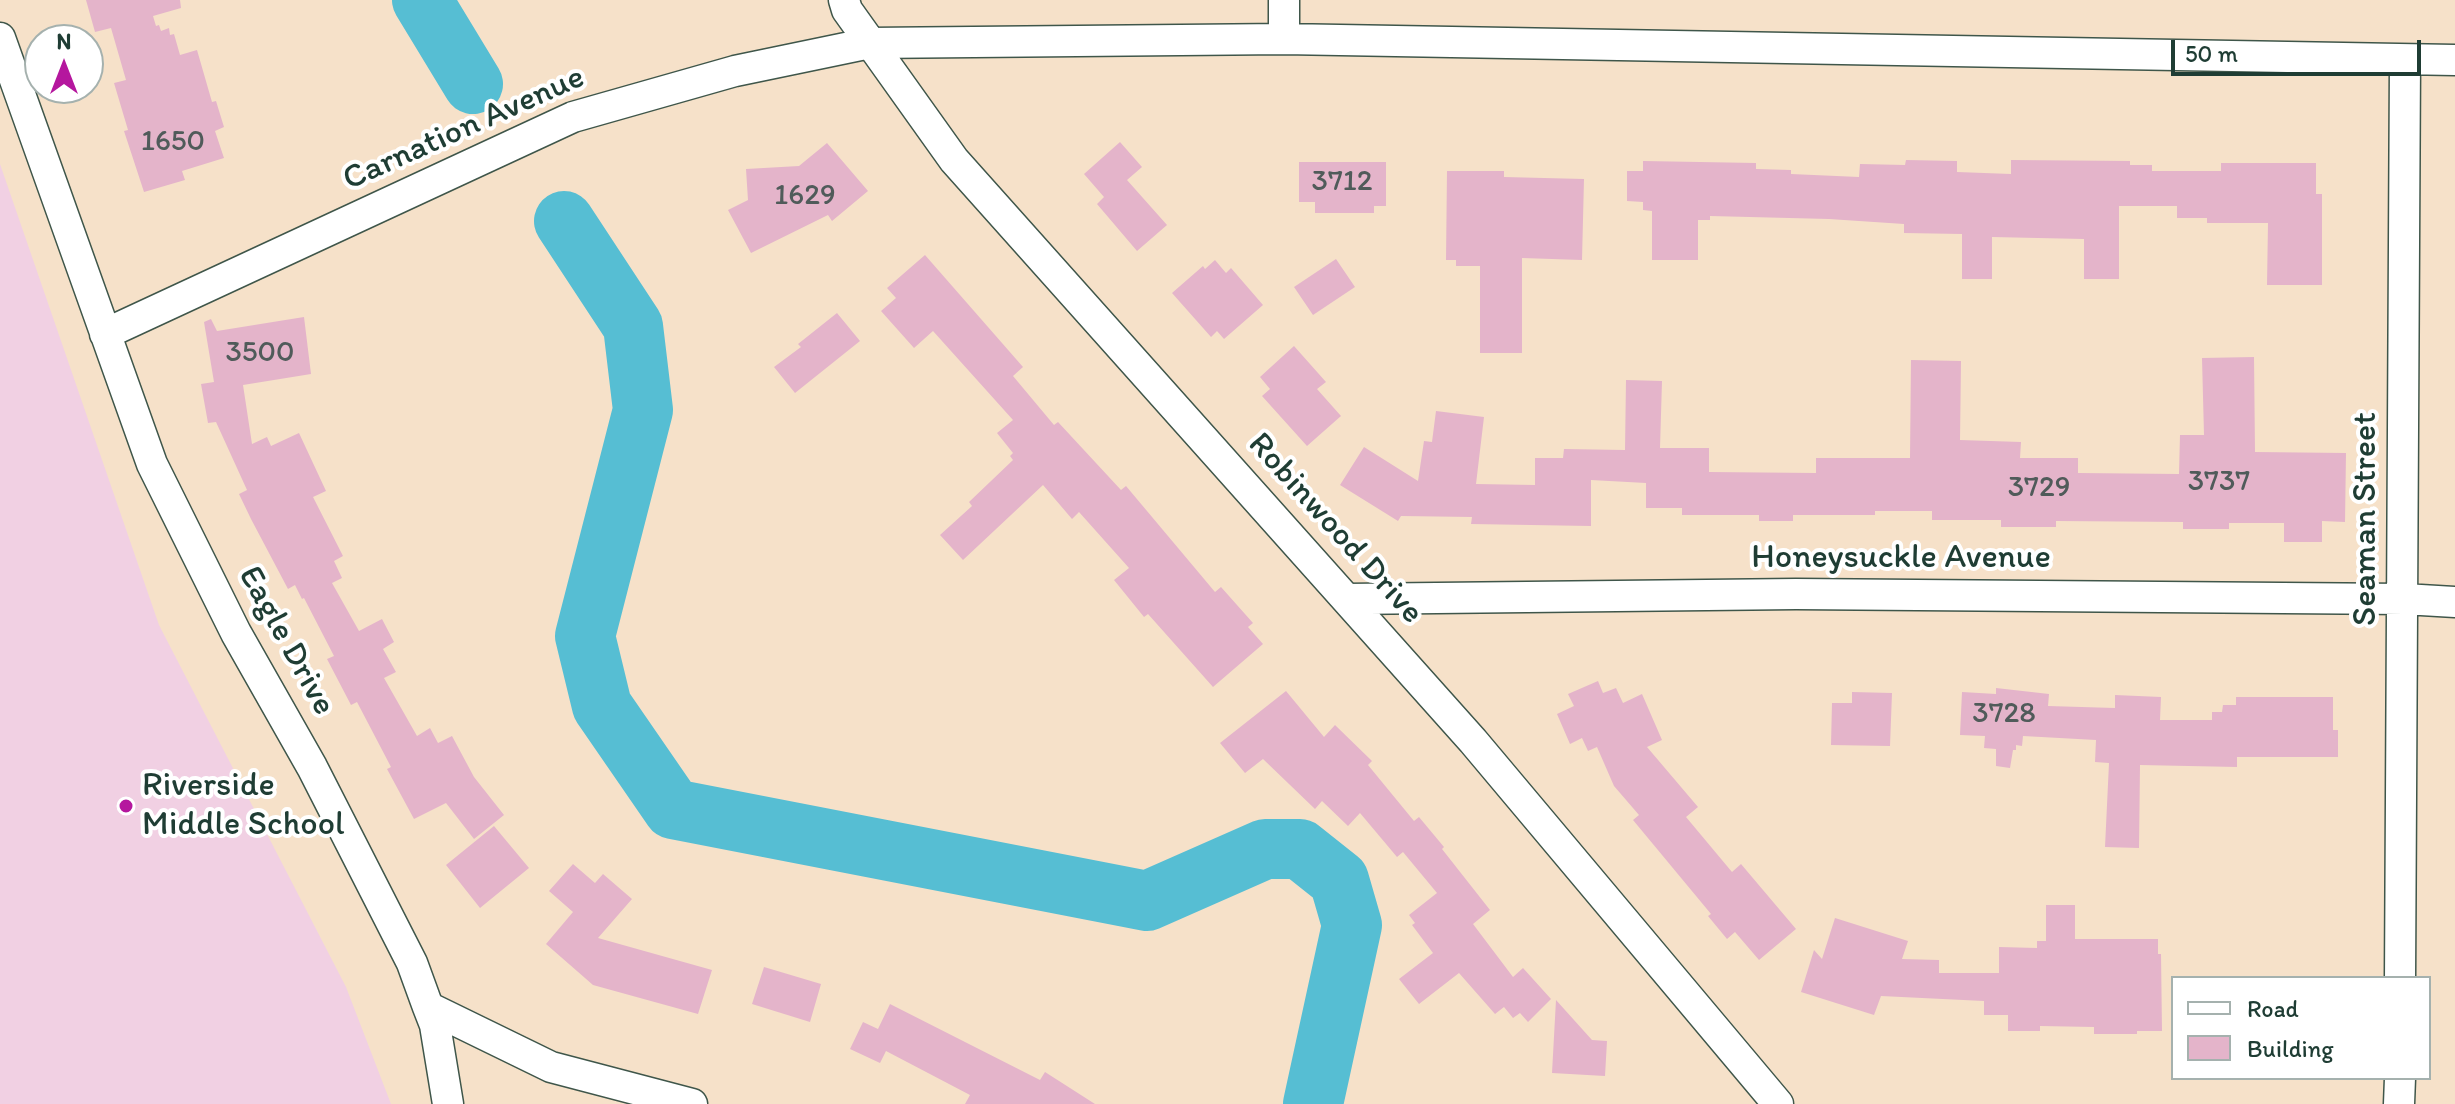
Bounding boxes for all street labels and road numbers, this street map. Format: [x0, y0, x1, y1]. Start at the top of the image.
street label: Carnation Avenue [337, 58, 591, 200]
street label: Seaman Street [2346, 412, 2386, 626]
street label: Robinwood Drive [1239, 425, 1431, 633]
street label: Honeysuckle Avenue [1751, 538, 2051, 578]
street label: Eagle Drive [228, 559, 344, 723]

